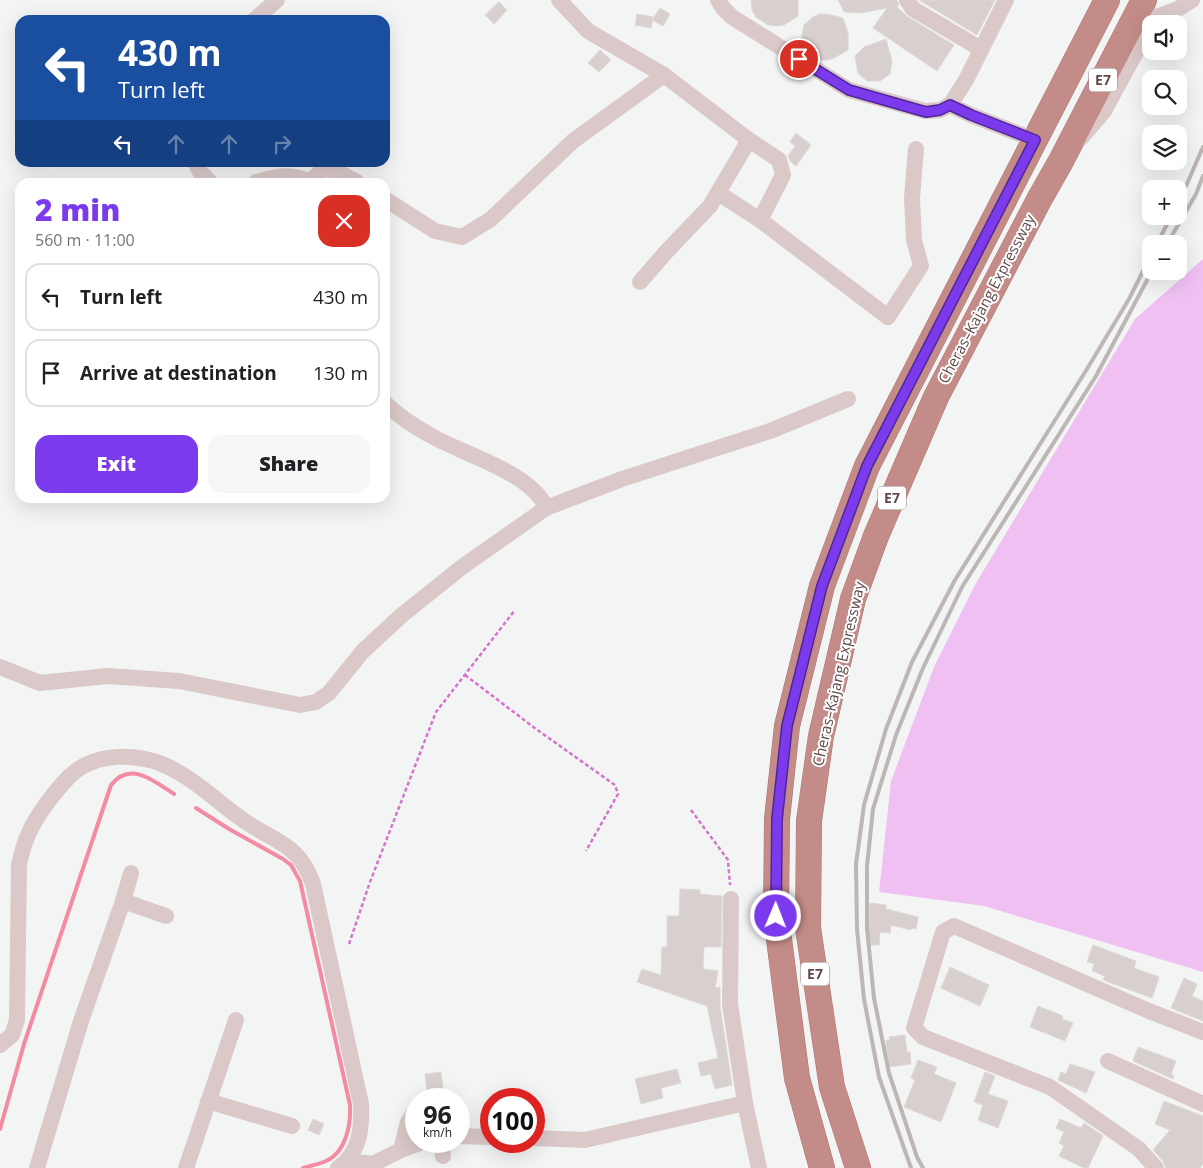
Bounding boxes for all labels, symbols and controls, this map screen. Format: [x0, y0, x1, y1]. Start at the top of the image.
map controls [1142, 15, 1187, 280]
button: sound [1142, 15, 1187, 60]
text: 430 m [118, 29, 222, 76]
icon: left [35, 35, 100, 100]
pin [778, 38, 820, 80]
icon: arrive [785, 45, 813, 73]
road number: E7 [1089, 68, 1117, 92]
button: search [1142, 70, 1187, 115]
text: Turn left [118, 74, 205, 104]
button: layers [1142, 125, 1187, 170]
icon: left [109, 130, 137, 158]
icon: ahead [162, 130, 190, 158]
icon: ahead [215, 130, 243, 158]
icon: right [268, 130, 296, 158]
button: + [1142, 180, 1187, 225]
text: 2 min [35, 189, 120, 230]
button: close [318, 195, 370, 247]
street label: Cheras–Kajang Expressway [933, 210, 1039, 387]
text: 560 m · 11:00 [35, 229, 135, 251]
button: − [1142, 235, 1187, 280]
icon: left [37, 283, 65, 311]
text: Turn left [80, 284, 162, 310]
text: 430 m [313, 284, 368, 310]
icon: arrive [37, 359, 65, 387]
text: Arrive at destination [80, 360, 277, 386]
text: 130 m [313, 360, 368, 386]
button: Exit [35, 435, 198, 493]
button: Share [208, 435, 370, 493]
road number: E7 [878, 486, 906, 509]
street label: Cheras–Kajang Expressway [807, 579, 869, 768]
position arrow [749, 889, 801, 941]
road number: E7 [801, 962, 829, 986]
speed limit sign: 100 [480, 1088, 545, 1153]
text: 96 [423, 1097, 452, 1131]
text: km/h [423, 1124, 452, 1141]

